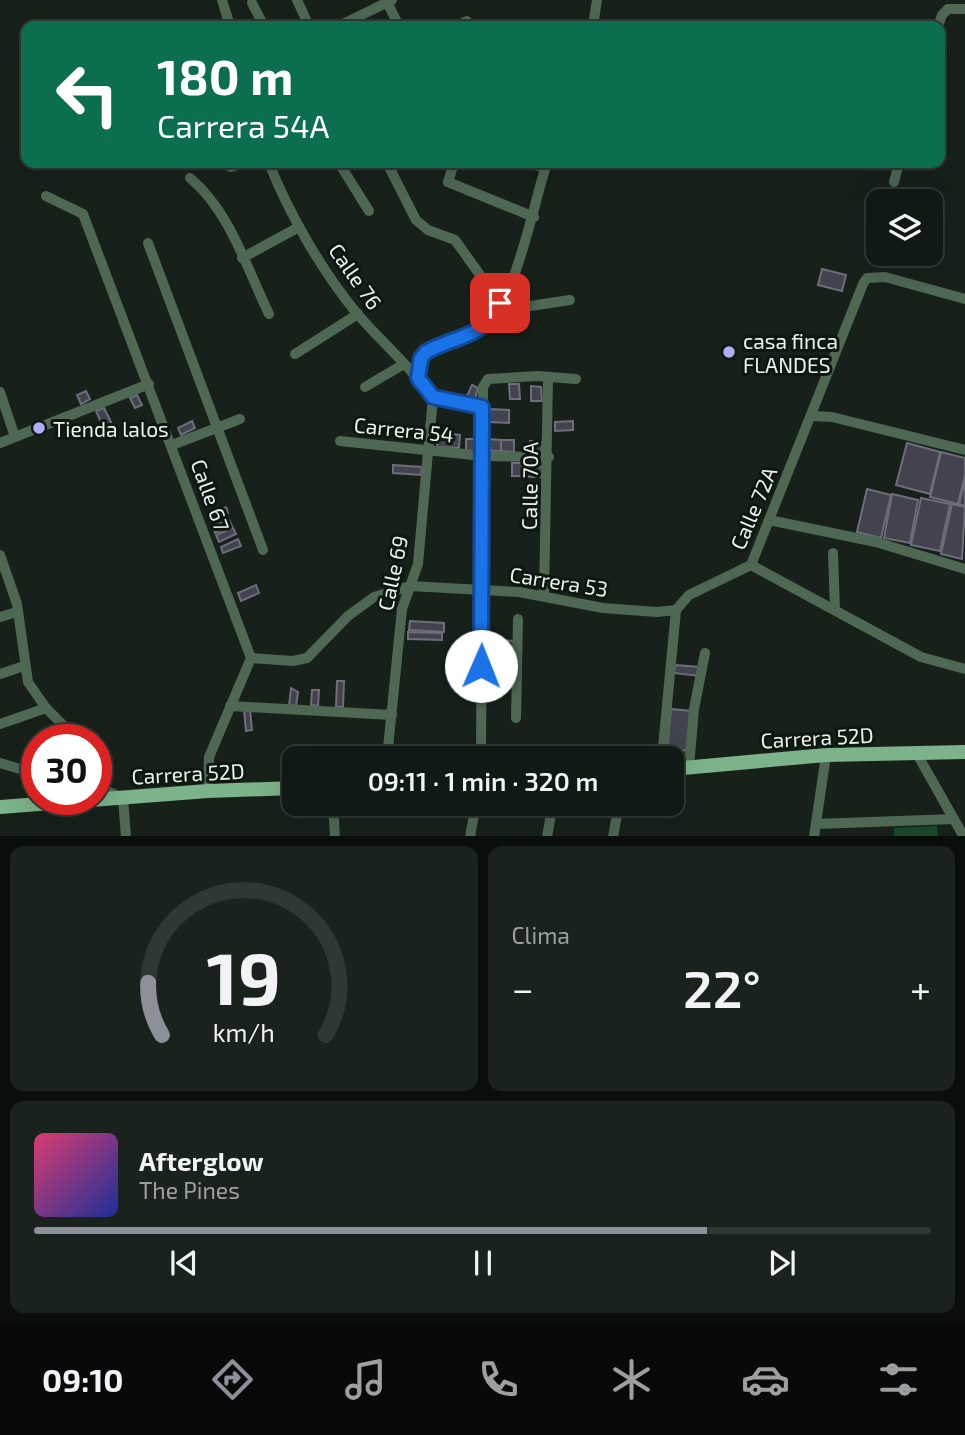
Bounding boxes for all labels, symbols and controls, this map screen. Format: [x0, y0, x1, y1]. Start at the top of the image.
text: 180 m [157, 46, 293, 105]
icon: left [42, 49, 133, 140]
text: Carrera 54A [157, 106, 330, 144]
map controls [866, 189, 943, 266]
button: layers [866, 189, 943, 266]
street label: Calle 76 [324, 238, 388, 314]
pin [470, 273, 530, 333]
icon: arrive [481, 284, 519, 322]
place label: casa finca FLANDES [743, 328, 838, 377]
marker: casa finca FLANDES [721, 344, 737, 360]
street label: Carrera 54 [353, 411, 455, 447]
place label: Tienda lalos [53, 416, 169, 441]
marker: Tienda lalos [31, 420, 47, 436]
street label: Calle 70A [516, 442, 542, 530]
street label: Calle 67 [186, 456, 236, 535]
street label: Calle 72A [724, 463, 782, 553]
street label: Calle 69 [372, 533, 412, 613]
street label: Carrera 53 [508, 561, 610, 601]
position arrow [444, 629, 518, 703]
street label: Carrera 52D [760, 722, 874, 752]
speed limit sign: 30 [21, 724, 112, 815]
street label: Carrera 52D [131, 758, 245, 788]
text: 09:11 · 1 min · 320 m [368, 765, 598, 796]
text: Clima [512, 921, 570, 949]
text: 19 [207, 932, 281, 1020]
text: 22° [683, 956, 761, 1018]
text: − [512, 965, 534, 1011]
text: + [910, 965, 931, 1011]
text: km/h [213, 1016, 275, 1046]
text: Afterglow [139, 1145, 264, 1176]
text: The Pines [139, 1176, 240, 1204]
icon: previous [165, 1244, 203, 1282]
icon: pause [464, 1244, 502, 1282]
icon: next [763, 1244, 801, 1282]
icon: directions [208, 1355, 257, 1404]
icon: music [341, 1355, 390, 1404]
icon: phone [474, 1355, 523, 1404]
icon: climate [607, 1355, 656, 1404]
icon: car [741, 1355, 790, 1404]
icon: filters [874, 1355, 923, 1404]
text: 09:10 [42, 1360, 123, 1398]

